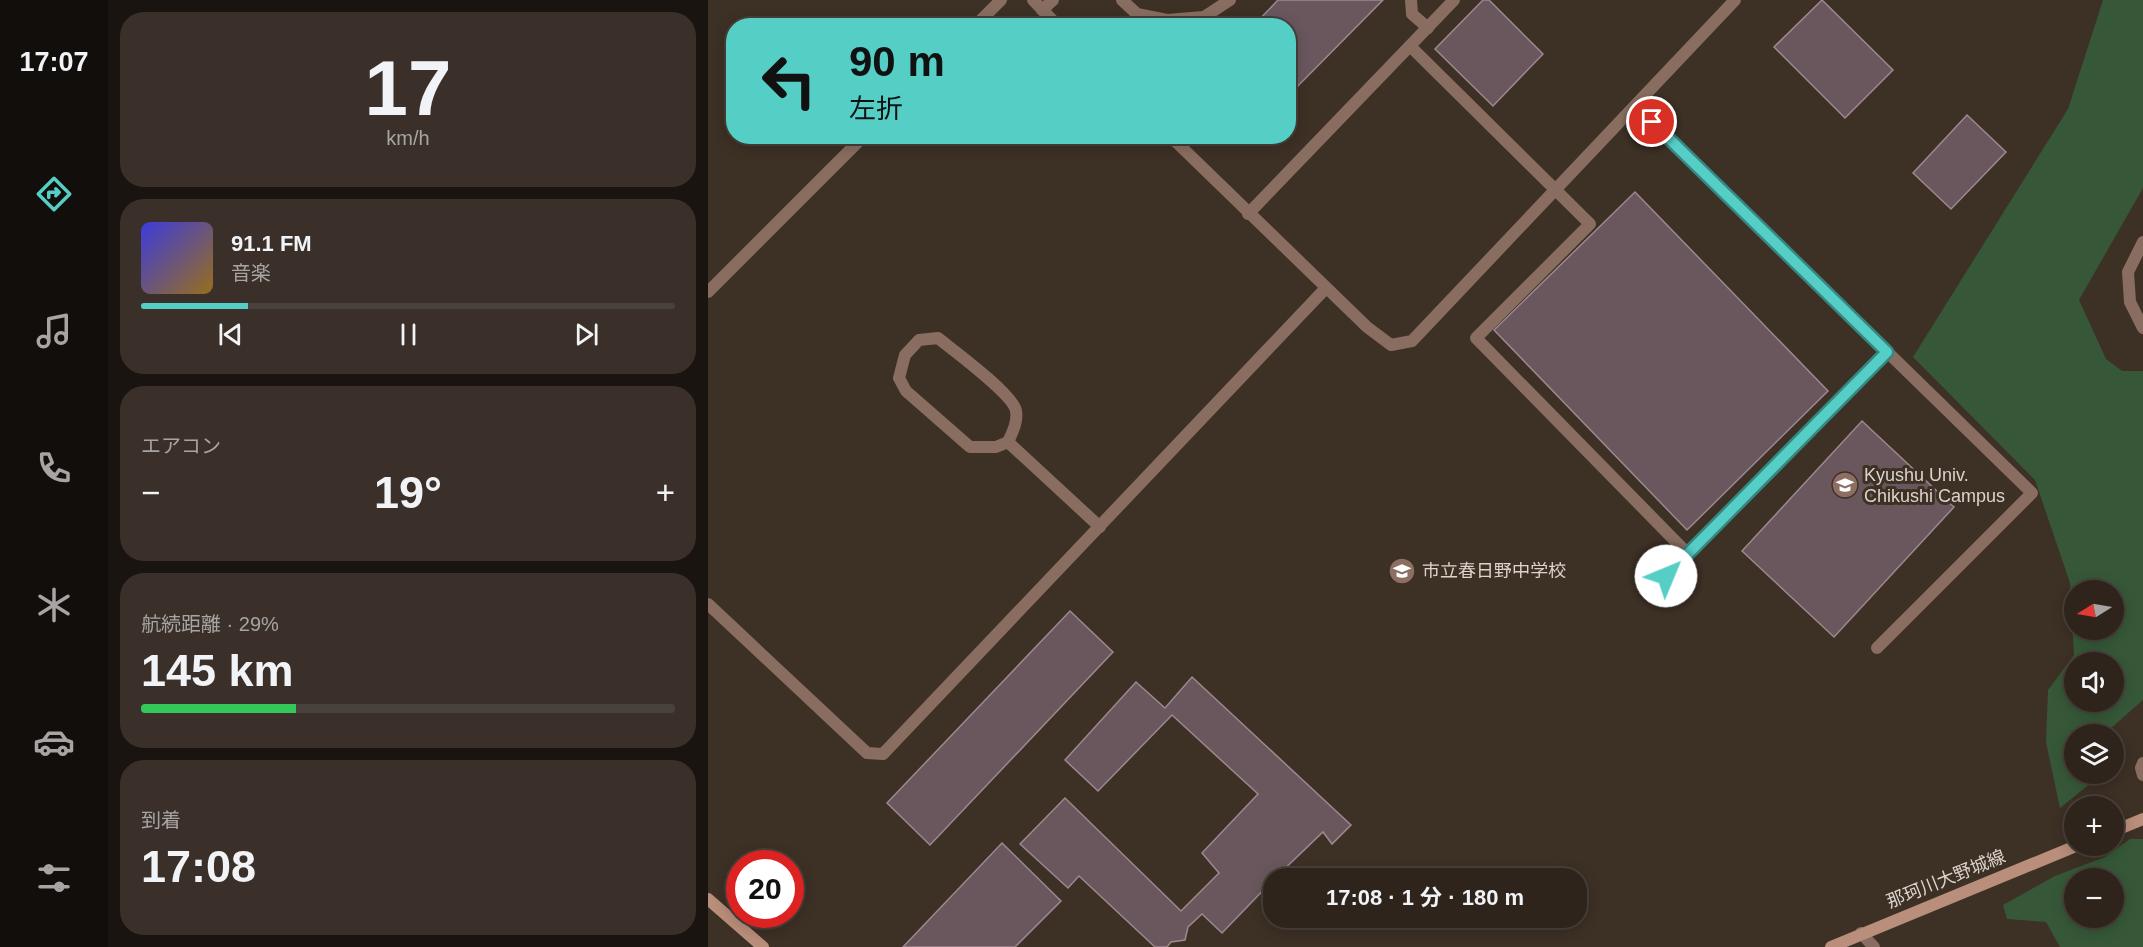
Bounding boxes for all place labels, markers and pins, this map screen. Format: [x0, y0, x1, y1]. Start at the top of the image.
pin [1626, 96, 1677, 147]
place label: Kyushu Univ. Chikushi Campus [1864, 465, 2005, 506]
school or university icon: Kyushu Univ. Chikushi Campus [1830, 470, 1860, 500]
school or university icon: 市立春日野中学校 [1387, 556, 1417, 586]
place label: 市立春日野中学校 [1422, 561, 1566, 581]

